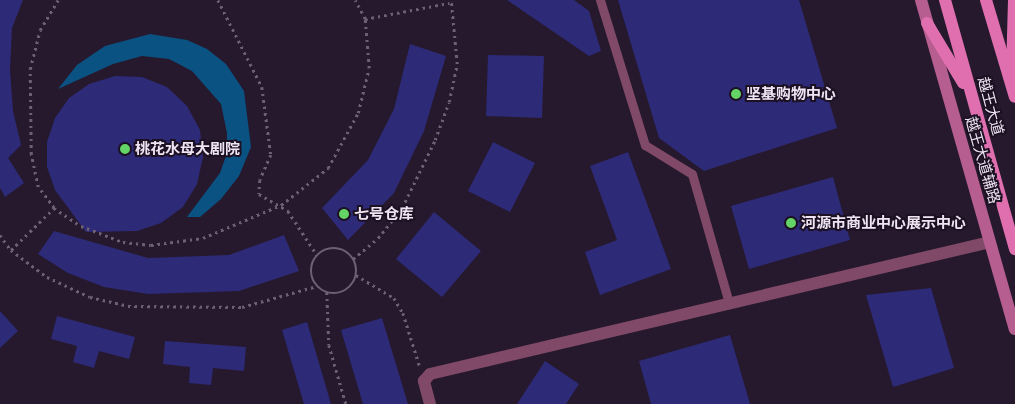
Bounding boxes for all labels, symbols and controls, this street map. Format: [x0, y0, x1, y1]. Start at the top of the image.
street label: 越王大道 [975, 75, 1007, 137]
place label: 坚基购物中心 [746, 85, 836, 103]
marker: 坚基购物中心 [730, 88, 742, 100]
street label: 越王大道辅路 [962, 114, 1004, 206]
place label: 桃花水母大剧院 [135, 140, 240, 158]
marker: 桃花水母大剧院 [119, 143, 131, 155]
place label: 七号仓库 [354, 205, 414, 223]
marker: 七号仓库 [338, 208, 350, 220]
place label: 河源市商业中心展示中心 [801, 214, 966, 232]
marker: 河源市商业中心展示中心 [785, 217, 797, 229]

